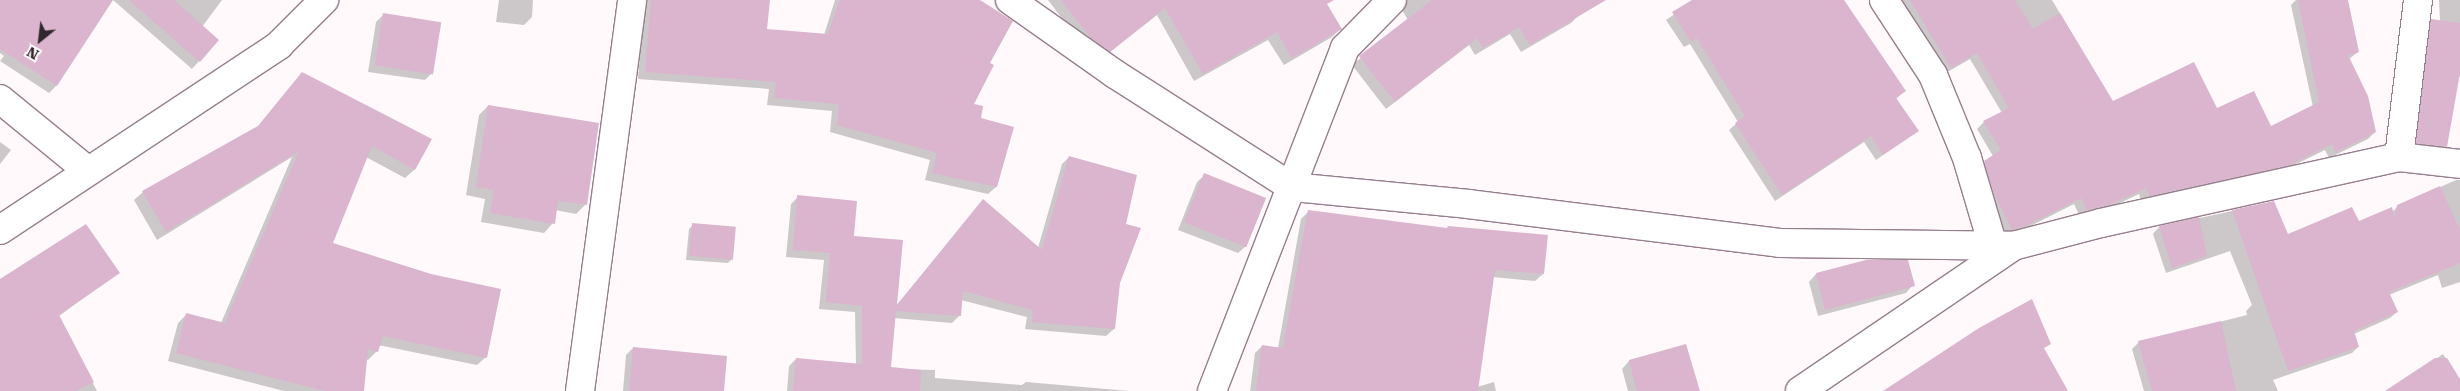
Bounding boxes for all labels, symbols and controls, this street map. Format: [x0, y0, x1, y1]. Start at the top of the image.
north arrow [15, 15, 65, 65]
text: N [24, 44, 41, 63]

